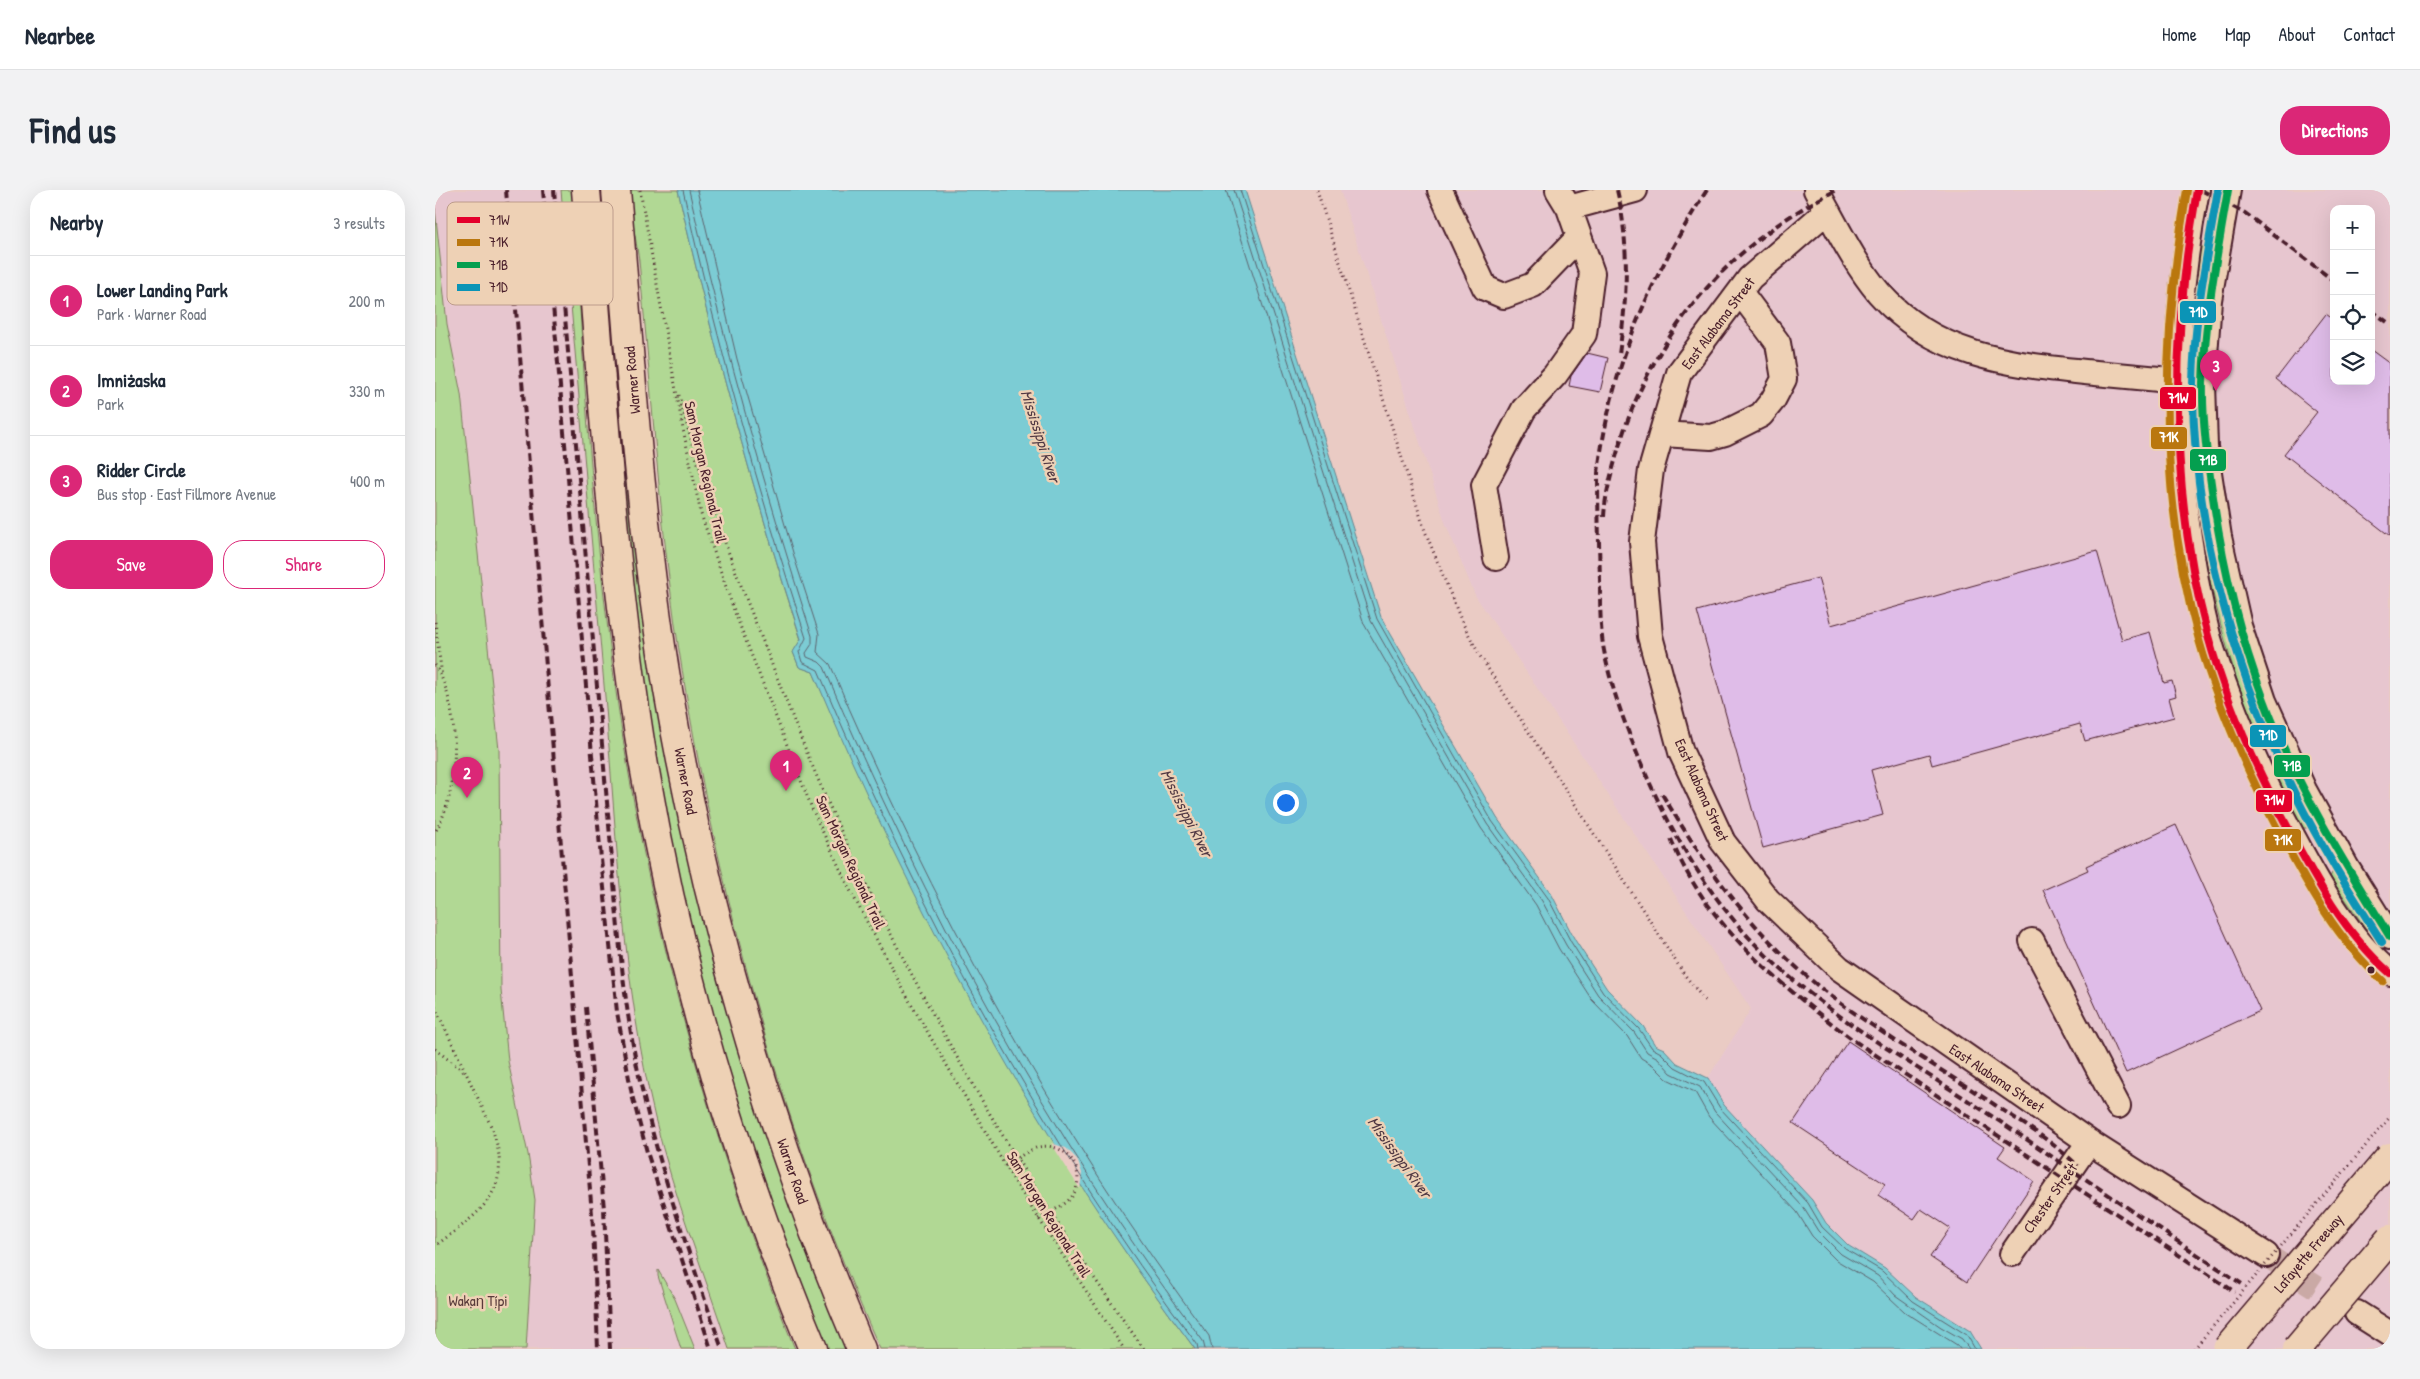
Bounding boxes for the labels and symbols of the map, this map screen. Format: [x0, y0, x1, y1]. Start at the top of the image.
legend [447, 202, 613, 305]
text: 71W [489, 210, 510, 229]
text: 71K [489, 232, 509, 251]
text: 71B [489, 255, 508, 274]
street label: East Alabama Street [1676, 272, 1760, 373]
text: 71D [489, 277, 508, 296]
line badge: 71D [2179, 300, 2217, 324]
text: 71D [2188, 302, 2208, 321]
street label: Warner Road [619, 345, 645, 415]
pin: 3 [2200, 350, 2232, 391]
line badge: 71W [2159, 386, 2197, 410]
water label: Mississippi River [1016, 387, 1067, 487]
text: 71W [2167, 388, 2189, 407]
street label: Sam Morgan Regional Trail [679, 399, 733, 545]
line badge: 71K [2150, 426, 2188, 450]
text: 71K [2158, 427, 2179, 446]
line badge: 71B [2189, 448, 2227, 472]
text: 71B [2197, 450, 2218, 469]
line badge: 71D [2249, 724, 2287, 748]
text: 71D [2258, 725, 2278, 744]
street label: East Alabama Street [1670, 735, 1734, 846]
street label: Warner Road [669, 746, 703, 816]
pin: 1 [770, 750, 802, 791]
line badge: 71B [2273, 754, 2311, 778]
text: 71B [2281, 756, 2302, 775]
pin: 2 [451, 757, 483, 798]
water label: Mississippi River [1155, 765, 1219, 862]
line badge: 71W [2255, 789, 2293, 813]
your location [1273, 790, 1299, 816]
text: 71W [2263, 790, 2285, 809]
street label: Sam Morgan Regional Trail [811, 792, 891, 932]
line badge: 71K [2264, 828, 2302, 852]
text: 71K [2272, 830, 2293, 849]
unlabelled marker [2366, 965, 2376, 975]
street label: East Alabama Street [1945, 1038, 2049, 1118]
water label: Mississippi River [1363, 1112, 1438, 1204]
street label: Warner Road [772, 1136, 814, 1206]
street label: Sam Morgan Regional Trail [1002, 1147, 1096, 1281]
street label: Chester Street [2018, 1158, 2082, 1237]
street label: Lafayette Freeway [2269, 1209, 2347, 1297]
park label: Waḳaƞ Ṭípi [448, 1290, 508, 1311]

